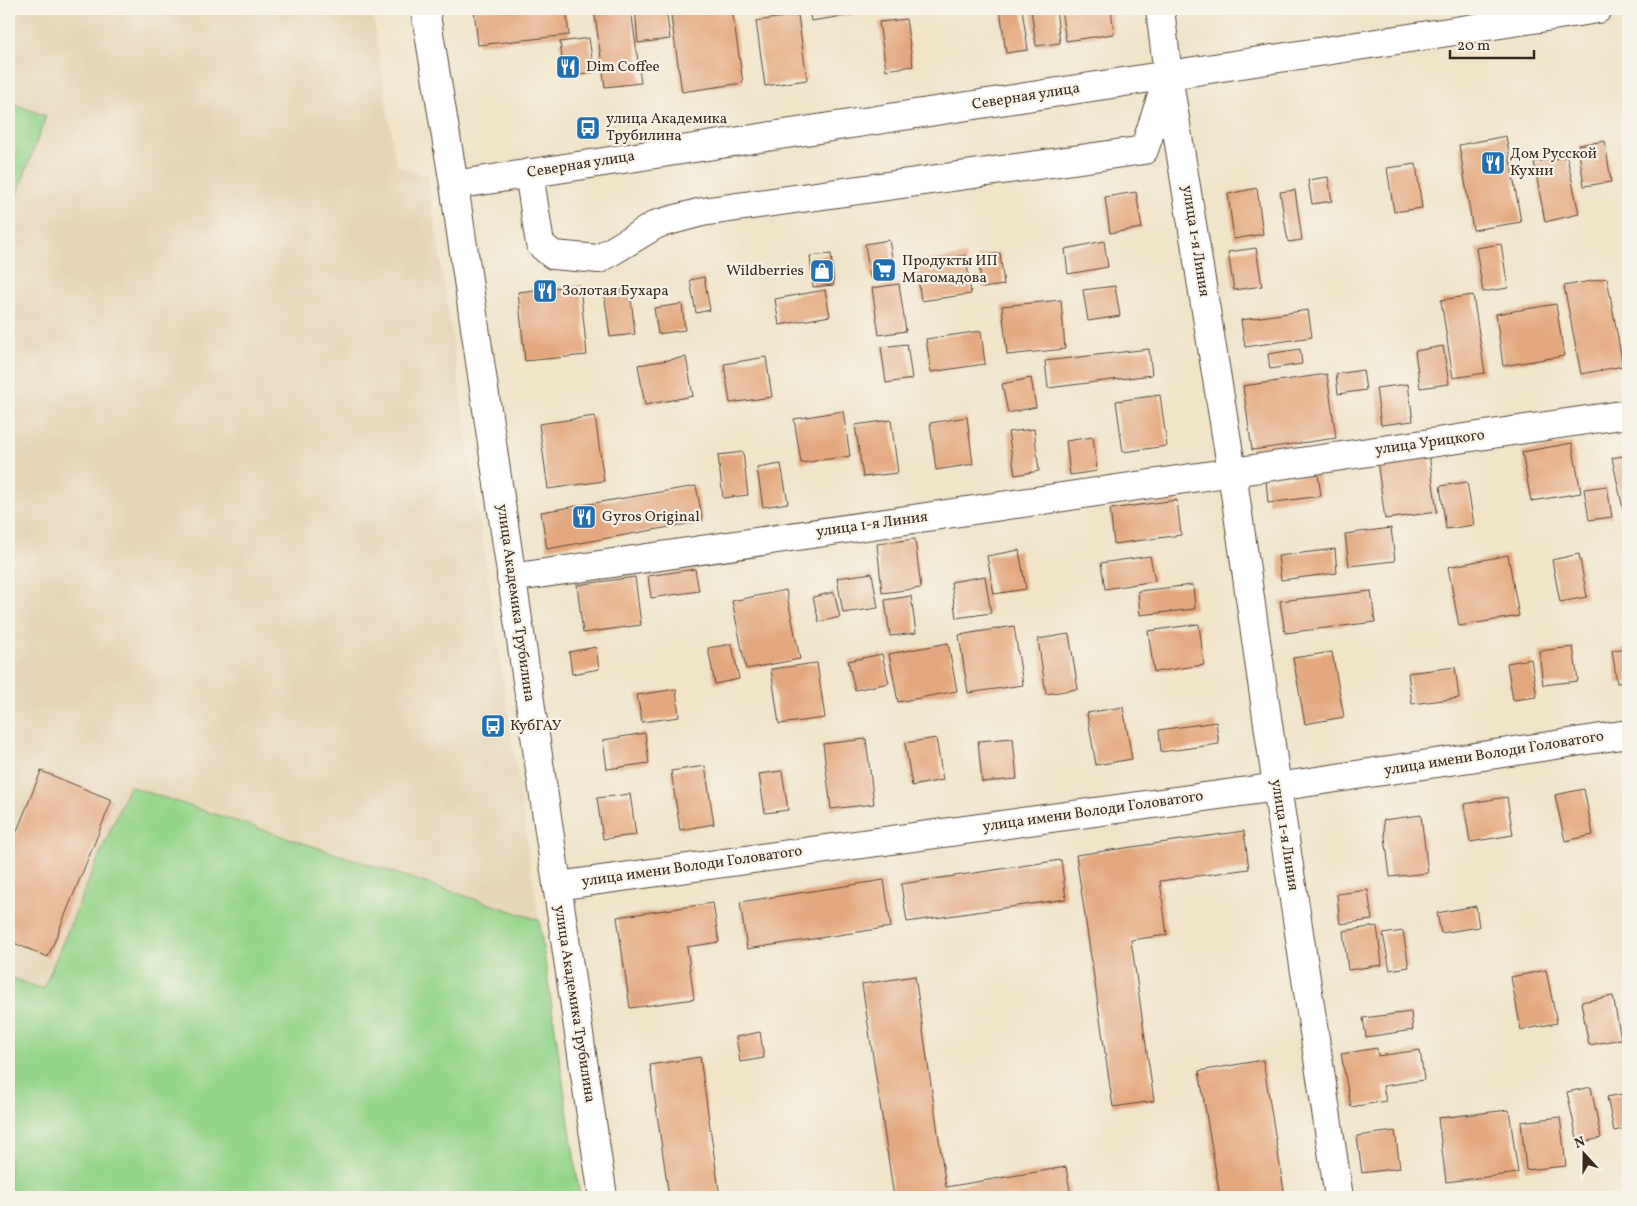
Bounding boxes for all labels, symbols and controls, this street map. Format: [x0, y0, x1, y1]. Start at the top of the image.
scale bar [1450, 28, 1533, 60]
text: 20 m [1457, 36, 1490, 57]
restaurant icon: Dim Coffee [555, 54, 581, 80]
place label: Dim Coffee [586, 57, 660, 78]
street label: Северная улица [971, 78, 1081, 116]
place label: улица Академика Трубилина [606, 109, 727, 147]
bus stop icon: улица Академика Трубилина [575, 115, 601, 141]
place label: Дом Русской Кухни [1510, 144, 1597, 182]
street label: Северная улица [526, 146, 636, 184]
restaurant icon: Дом Русской Кухни [1480, 150, 1506, 176]
street label: улица 1-я Линия [1176, 184, 1214, 298]
place label: Продукты ИП Магомадова [902, 251, 998, 289]
supermarket icon: Продукты ИП Магомадова [871, 257, 897, 283]
shop icon: Wildberries [809, 258, 835, 284]
place label: Wildberries [726, 261, 804, 282]
restaurant icon: Золотая Бухара [532, 278, 558, 304]
place label: Золотая Бухара [562, 281, 669, 302]
street label: улица Урицкого [1374, 425, 1486, 461]
street label: улица Академика Трубилина [491, 503, 539, 703]
restaurant icon: Gyros Original [571, 504, 597, 530]
place label: Gyros Original [602, 507, 700, 528]
street label: улица 1-я Линия [815, 507, 929, 543]
bus stop icon: КубГАУ [480, 713, 506, 739]
place label: КубГАУ [510, 716, 562, 737]
street label: улица имени Володи Головатого [1382, 726, 1606, 782]
street label: улица 1-я Линия [1265, 778, 1303, 892]
street label: улица имени Володи Головатого [981, 786, 1205, 838]
street label: улица имени Володи Головатого [580, 841, 804, 893]
street label: улица Академика Трубилина [548, 904, 600, 1104]
north arrow [1560, 1128, 1610, 1178]
text: N [1572, 1133, 1588, 1154]

